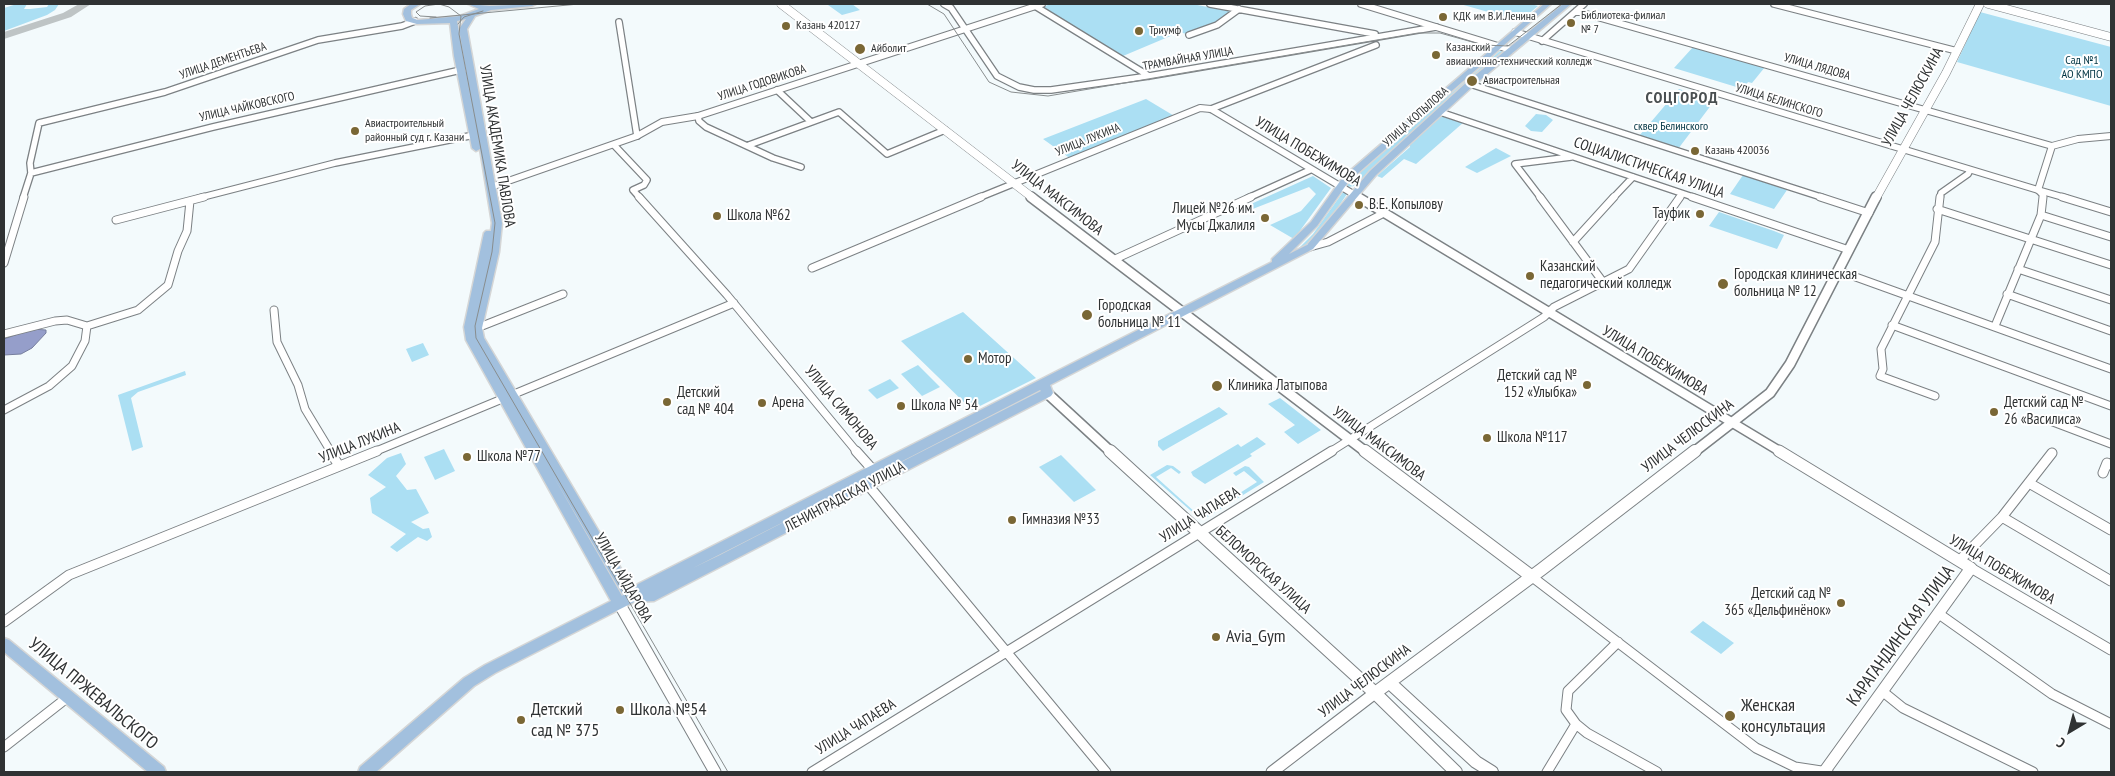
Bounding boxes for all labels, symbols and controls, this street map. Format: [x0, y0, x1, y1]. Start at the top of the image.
place label: Библиотека-филиал № 7 [1581, 9, 1665, 37]
place label: КДК им В.И.Ленина [1453, 10, 1536, 24]
marker: КДК им В.И.Ленина [1437, 11, 1449, 23]
marker: Библиотека-филиал № 7 [1565, 17, 1577, 29]
place label: Казань 420127 [796, 19, 860, 33]
marker: Казань 420127 [780, 20, 792, 32]
place label: Триумф [1149, 24, 1181, 38]
marker: Триумф [1133, 25, 1145, 37]
street label: УЛИЦА ДЕМЕНТЬЕВА [178, 39, 268, 83]
place label: Казанский авиационно-технический колледж [1446, 41, 1592, 69]
marker: Айболит [853, 42, 867, 56]
place label: Айболит [871, 42, 906, 56]
street label: ТРАМВАЙНАЯ УЛИЦА [1142, 44, 1234, 74]
street label: УЛИЦА ЧЕЛЮСКИНА [1878, 44, 1948, 150]
marker: Казанский авиационно-технический колледж [1430, 49, 1442, 61]
street label: УЛИЦА ЛЯДОВА [1782, 51, 1852, 83]
park label: Сад №1 АО КМПО [2061, 54, 2103, 82]
street label: УЛИЦА ГОДОВИКОВА [716, 62, 808, 104]
street label: УЛИЦА АКАДЕМИКА ПАВЛОВА [475, 63, 519, 229]
marker: Авиастроительная [1465, 74, 1479, 88]
place label: Авиастроительная [1483, 74, 1560, 88]
street label: УЛИЦА БЕЛИНСКОГО [1734, 81, 1824, 121]
street label: УЛИЦА КОПЫЛОВА [1380, 84, 1452, 150]
district label: СОЦГОРОД [1645, 88, 1719, 108]
street label: УЛИЦА ЧАЙКОВСКОГО [198, 89, 296, 125]
street label: УЛИЦА ПОБЕЖИМОВА [1252, 113, 1364, 191]
place label: Авиастроительный районный суд г. Казани [365, 117, 464, 145]
street label: УЛИЦА ЛУКИНА [1053, 120, 1123, 160]
park label: сквер Белинского [1634, 120, 1708, 134]
marker: Авиастроительный районный суд г. Казани [349, 125, 361, 137]
street label: СОЦИАЛИСТИЧЕСКАЯ УЛИЦА [1571, 134, 1727, 202]
place label: Казань 420036 [1705, 144, 1769, 158]
marker: Казань 420036 [1689, 145, 1701, 157]
street label: УЛИЦА МАКСИМОВА [1007, 157, 1107, 239]
place label: В.Е. Копылову [1369, 196, 1443, 214]
marker: В.Е. Копылову [1353, 199, 1365, 211]
place label: Лицей №26 им. Мусы Джалиля [1172, 200, 1255, 235]
place label: Тауфик [1652, 205, 1690, 223]
place label: Школа №62 [727, 207, 791, 225]
marker: Тауфик [1694, 208, 1706, 220]
marker: Школа №62 [711, 210, 723, 222]
marker: Лицей №26 им. Мусы Джалиля [1259, 212, 1271, 224]
place label: Казанский педагогический колледж [1540, 258, 1671, 293]
place label: Городская клиническая больница № 12 [1734, 266, 1857, 301]
marker: Казанский педагогический колледж [1524, 270, 1536, 282]
marker: Городская клиническая больница № 12 [1716, 277, 1730, 291]
place label: Городская больница № 11 [1098, 297, 1181, 332]
marker: Городская больница № 11 [1080, 308, 1094, 322]
street label: УЛИЦА ПОБЕЖИМОВА [1599, 322, 1711, 400]
place label: Мотор [978, 350, 1011, 368]
marker: Мотор [962, 353, 974, 365]
street label: УЛИЦА СИМОНОВА [801, 362, 881, 454]
place label: Детский сад № 152 «Улыбка» [1497, 367, 1577, 402]
place label: Клиника Латыпова [1228, 377, 1327, 395]
marker: Клиника Латыпова [1210, 379, 1224, 393]
marker: Детский сад № 152 «Улыбка» [1581, 379, 1593, 391]
place label: Детский сад № 404 [677, 384, 734, 419]
place label: Арена [772, 394, 804, 412]
place label: Детский сад № 26 «Василиса» [2004, 394, 2084, 429]
marker: Детский сад № 404 [661, 396, 673, 408]
street label: УЛИЦА ЧЕЛЮСКИНА [1638, 396, 1738, 476]
marker: Арена [756, 397, 768, 409]
place label: Школа № 54 [911, 397, 978, 415]
marker: Школа № 54 [895, 400, 907, 412]
street label: УЛИЦА МАКСИМОВА [1329, 403, 1429, 485]
marker: Детский сад № 26 «Василиса» [1988, 406, 2000, 418]
street label: УЛИЦА ЛУКИНА [317, 419, 403, 467]
place label: Школа №117 [1497, 429, 1568, 447]
marker: Школа №117 [1481, 432, 1493, 444]
place label: Школа №77 [477, 448, 541, 466]
marker: Школа №77 [461, 451, 473, 463]
street label: ЛЕНИНГРАДСКАЯ УЛИЦА [782, 458, 908, 536]
street label: УЛИЦА ЧАПАЕВА [1157, 483, 1243, 547]
place label: Гимназия №33 [1022, 511, 1100, 529]
marker: Гимназия №33 [1006, 514, 1018, 526]
street label: БЕЛОМОРСКАЯ УЛИЦА [1212, 522, 1314, 618]
street label: УЛИЦА АЙДАРОВА [590, 530, 656, 626]
street label: УЛИЦА ПОБЕЖИМОВА [1946, 531, 2058, 609]
street label: КАРАГАНДИНСКАЯ УЛИЦА [1843, 561, 1959, 711]
place label: Детский сад № 365 «Дельфинёнок» [1724, 585, 1831, 620]
marker: Детский сад № 365 «Дельфинёнок» [1835, 597, 1847, 609]
place label: Avia_Gym [1226, 626, 1285, 648]
marker: Avia_Gym [1210, 631, 1222, 643]
street label: УЛИЦА ПРЖЕВАЛЬСКОГО [24, 634, 162, 754]
street label: УЛИЦА ЧЕЛЮСКИНА [1315, 641, 1415, 721]
street label: УЛИЦА ЧАПАЕВА [813, 695, 899, 759]
place label: Женская консультация [1741, 695, 1826, 738]
place label: Детский сад № 375 [531, 699, 599, 742]
place label: Школа №54 [630, 699, 707, 721]
marker: Школа №54 [614, 704, 626, 716]
north arrow [2045, 706, 2095, 756]
marker: Женская консультация [1723, 709, 1737, 723]
marker: Детский сад № 375 [515, 714, 527, 726]
text: С [2053, 734, 2069, 752]

